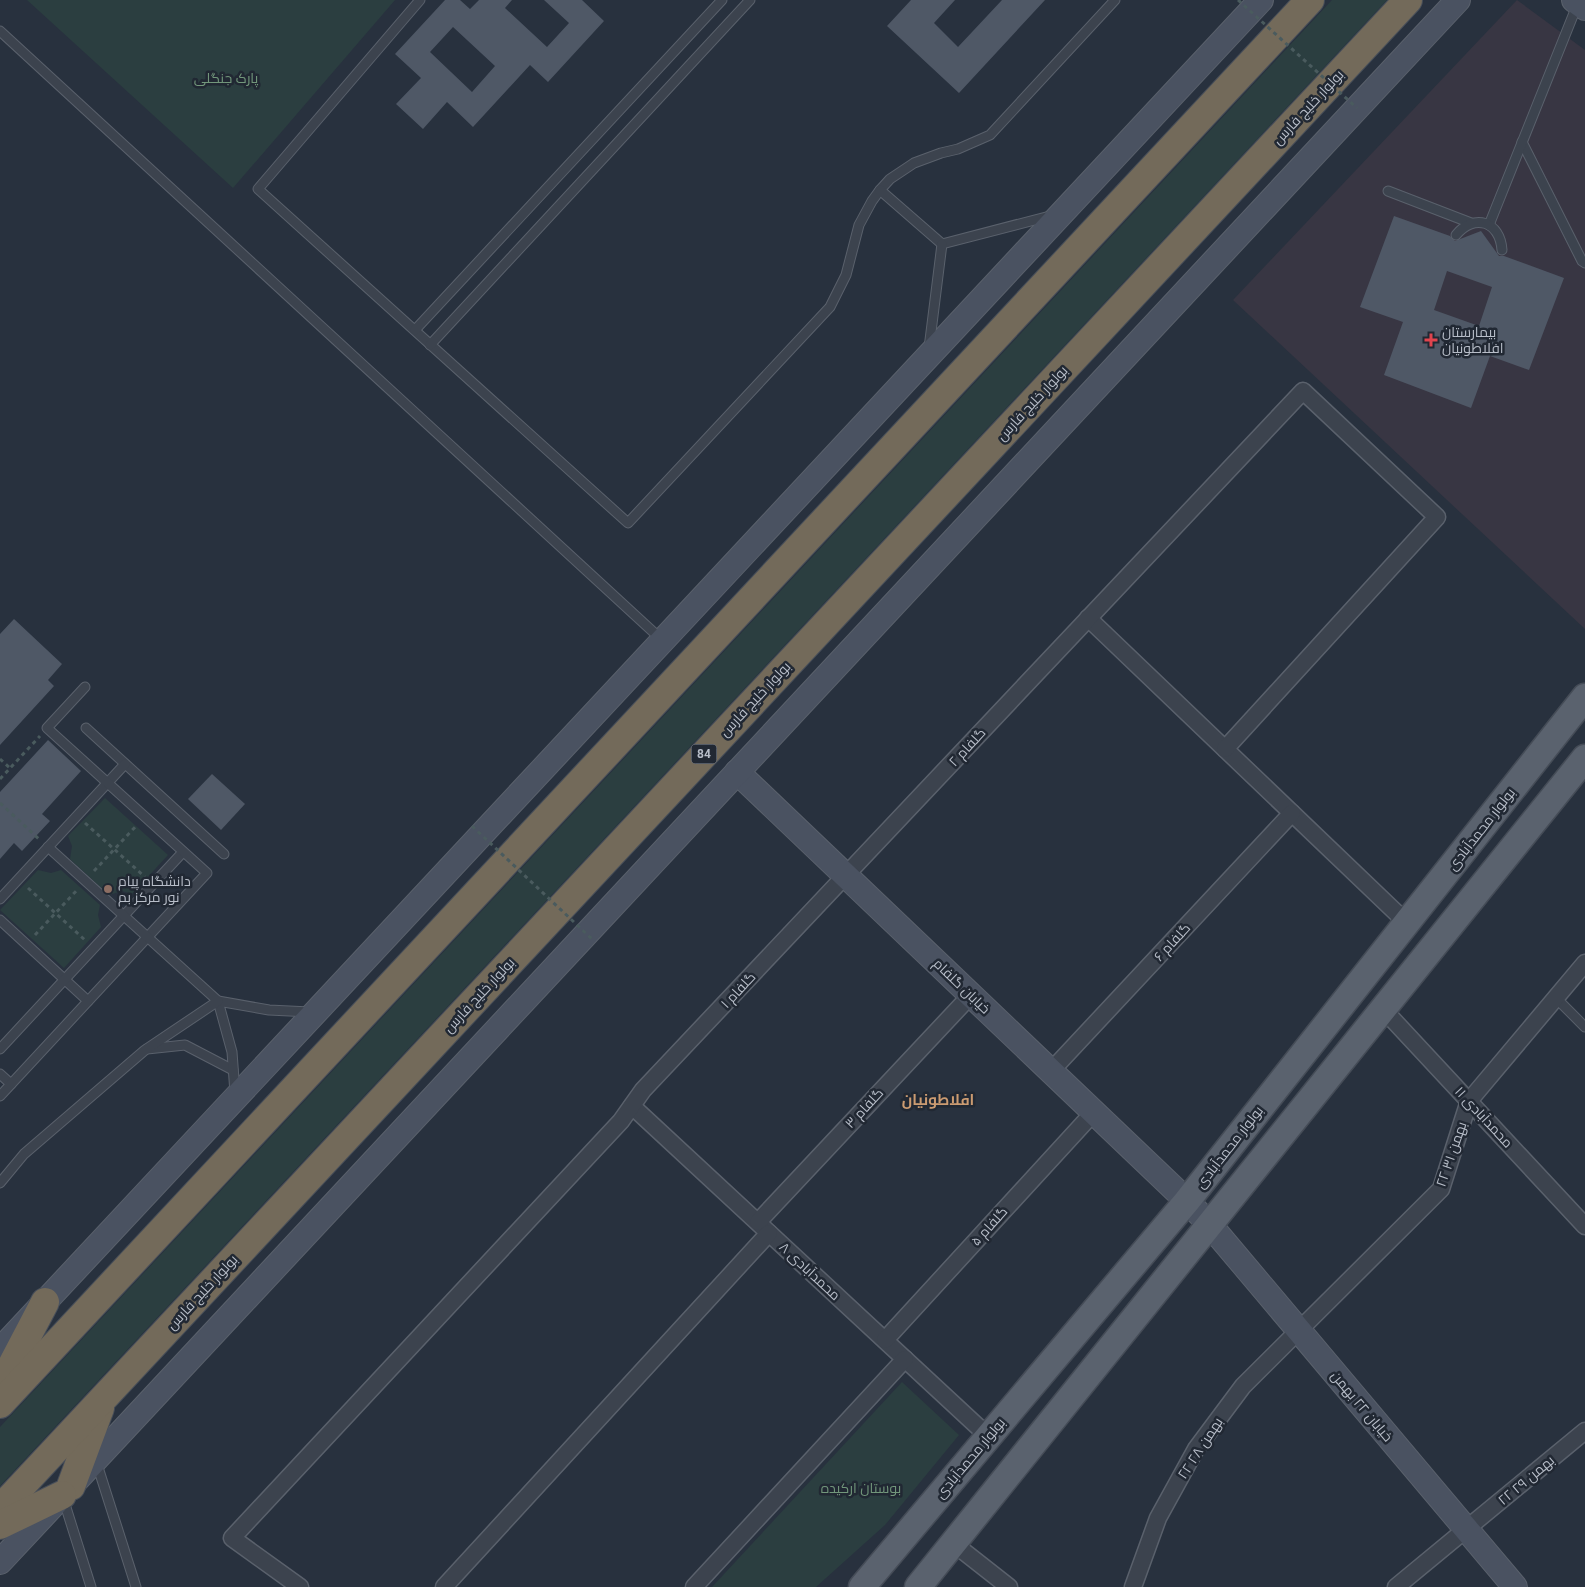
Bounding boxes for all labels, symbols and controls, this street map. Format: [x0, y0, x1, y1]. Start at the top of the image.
street label: بولوار خلیج فارس [1269, 66, 1347, 148]
park label: پارک جنگلی [194, 70, 258, 88]
place label: بیمارستان افلاطونیان [1442, 324, 1503, 356]
marker: بیمارستان افلاطونیان [1424, 333, 1438, 347]
street label: بولوار خلیج فارس [993, 362, 1071, 444]
street label: بولوار خلیج فارس [716, 658, 794, 740]
street label: گلفام ۲ [945, 725, 990, 771]
road number: 84 [692, 744, 716, 764]
street label: بولوار محمدآبادی [1444, 785, 1518, 873]
place label: دانشگاه پیام نور مرکز بم [118, 873, 191, 907]
marker: دانشگاه پیام نور مرکز بم [102, 883, 114, 895]
street label: گلفام ۶ [1151, 920, 1195, 966]
street label: بولوار خلیج فارس [440, 954, 518, 1036]
street label: خیابان گلفام [929, 955, 994, 1018]
street label: گلفام ۱ [717, 969, 760, 1013]
street label: محمدآبادی ۱۱ [1452, 1083, 1516, 1151]
street label: گلفام ۳ [842, 1085, 888, 1133]
district label: افلاطونیان [902, 1091, 974, 1109]
street label: بولوار محمدآبادی [1192, 1103, 1266, 1191]
street label: ۲۲ بهمن ۳۱ [1432, 1119, 1470, 1189]
street label: گلفام ۵ [967, 1203, 1012, 1250]
street label: محمدآبادی ۸ [776, 1239, 844, 1303]
street label: بولوار خلیج فارس [163, 1251, 241, 1333]
street label: خیابان ۲۲ بهمن [1328, 1367, 1396, 1445]
street label: ۲۲ بهمن ۲۸ [1174, 1414, 1226, 1482]
street label: بولوار محمدآبادی [932, 1415, 1008, 1501]
street label: ۲۲ بهمن ۲۹ [1495, 1452, 1557, 1508]
park label: بوستان ارکیده [821, 1480, 901, 1496]

